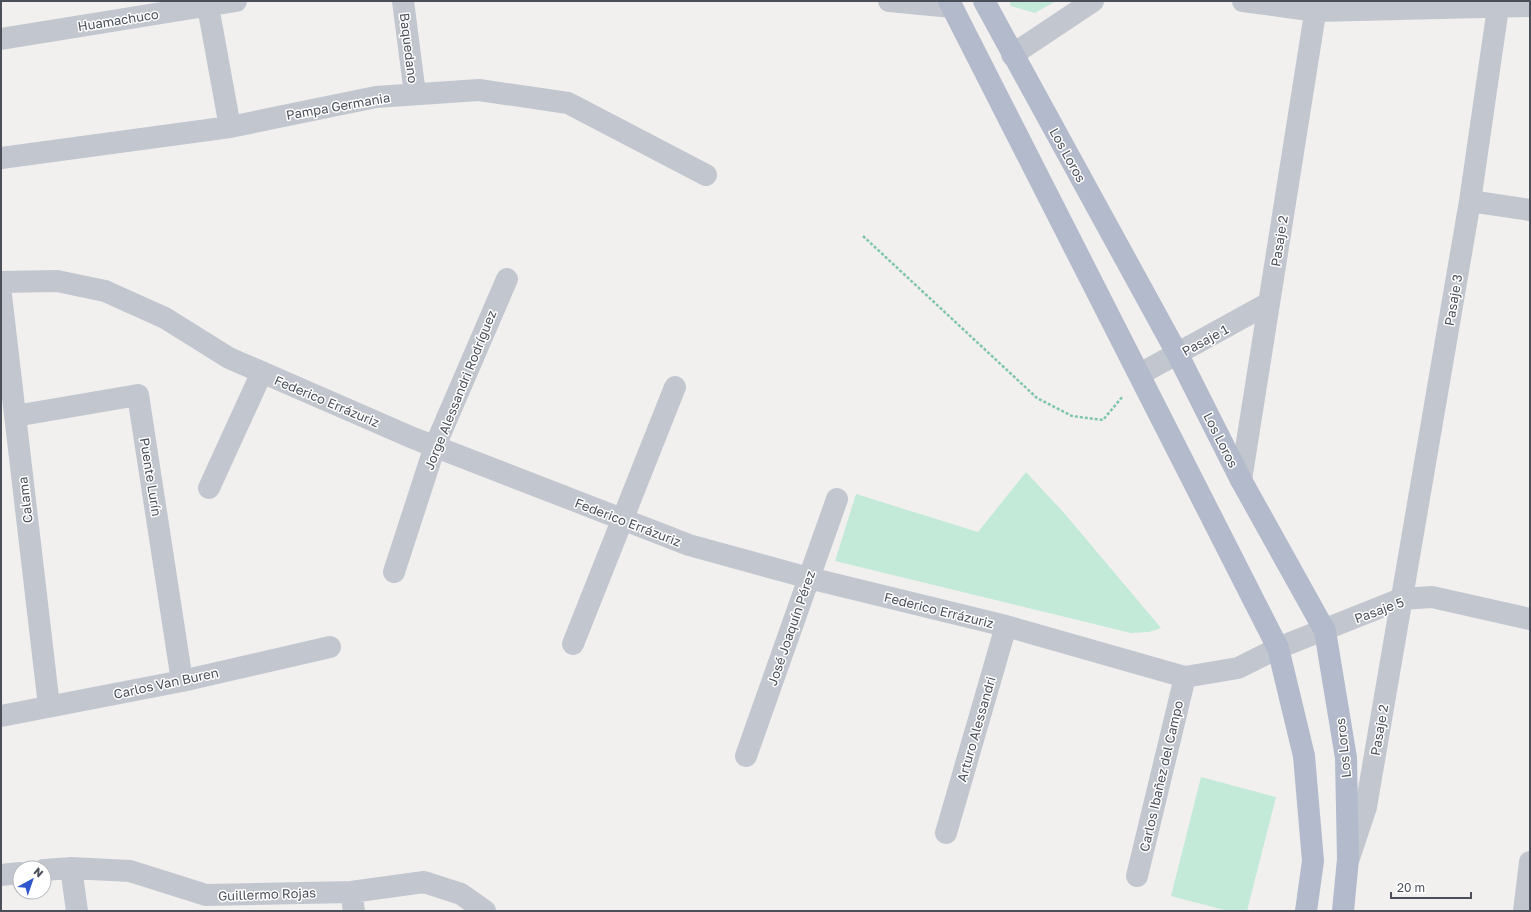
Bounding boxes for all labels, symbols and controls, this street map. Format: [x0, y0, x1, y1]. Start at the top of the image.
street label: Huamachuco [76, 6, 160, 34]
street label: Baquedano [397, 12, 421, 84]
street label: Pampa Germania [285, 89, 391, 123]
street label: Los Loros [1046, 125, 1090, 185]
street label: Pasaje 2 [1267, 214, 1291, 268]
street label: Pasaje 3 [1441, 273, 1465, 327]
street label: Jorge Alessandri Rodríguez [421, 307, 500, 472]
street label: Pasaje 1 [1179, 321, 1231, 359]
street label: Federico Errázuriz [272, 372, 382, 430]
street label: Los Loros [1200, 410, 1242, 470]
street label: Puente Lurín [137, 437, 165, 517]
street label: Calama [14, 476, 36, 524]
street label: Federico Errázuriz [573, 494, 684, 550]
street label: José Joaquín Pérez [764, 568, 818, 688]
street label: Federico Errázuriz [883, 589, 996, 631]
street label: Pasaje 5 [1352, 594, 1406, 626]
street label: Carlos Van Buren [112, 664, 220, 702]
street label: Arturo Alessandri [953, 675, 999, 783]
street label: Carlos Ibañez del Campo [1136, 699, 1186, 853]
street label: Pasaje 2 [1367, 703, 1391, 757]
street label: Los Loros [1332, 717, 1354, 779]
north arrow [12, 860, 52, 900]
text: N [31, 864, 46, 880]
scale bar [1391, 874, 1471, 900]
text: 20 m [1397, 880, 1425, 895]
street label: Guillermo Rojas [218, 884, 316, 904]

